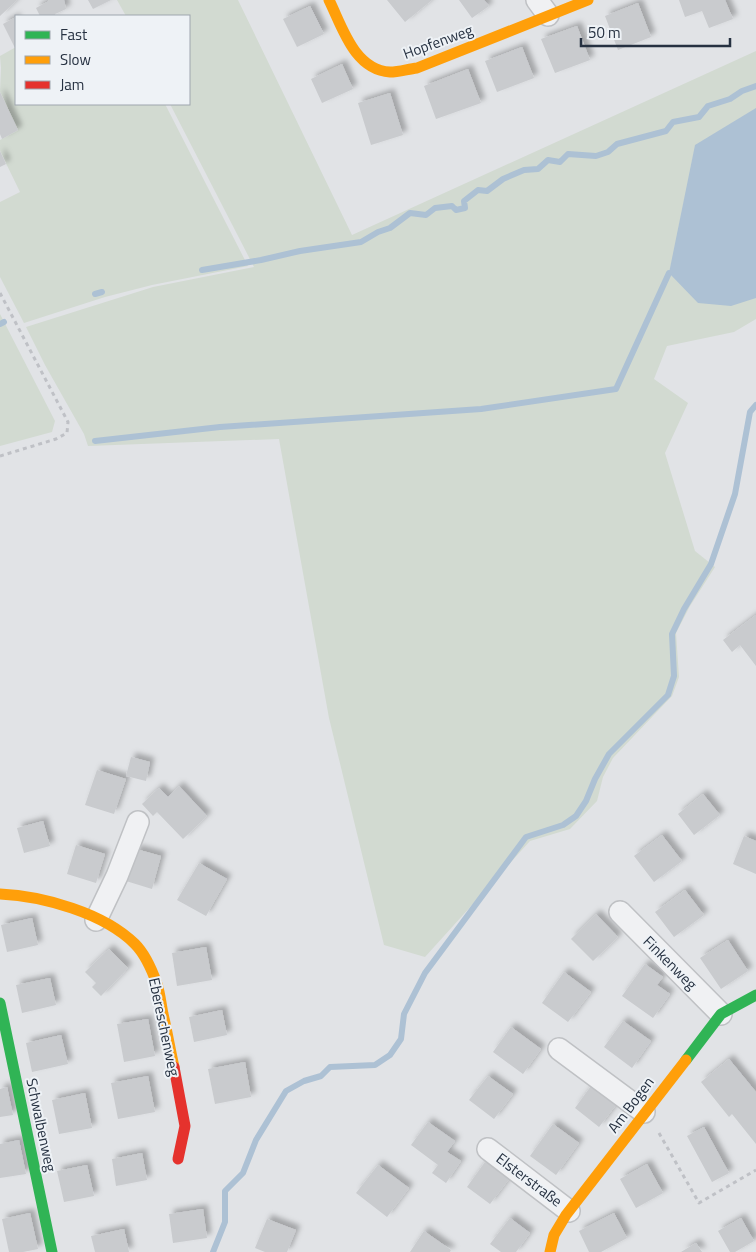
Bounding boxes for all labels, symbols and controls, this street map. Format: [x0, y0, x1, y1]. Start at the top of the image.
legend [15, 15, 190, 105]
scale bar [581, 15, 730, 47]
street label: Hopfenweg [400, 18, 476, 65]
text: 50 m [588, 21, 621, 44]
text: Fast [60, 23, 88, 46]
text: Slow [60, 48, 91, 71]
text: Jam [60, 73, 84, 96]
street label: Finkenweg [638, 930, 703, 995]
street label: Ebereschenweg [143, 976, 186, 1079]
street label: Am Bogen [602, 1072, 659, 1138]
street label: Schwalbenweg [20, 1076, 63, 1174]
street label: Elsterstraße [491, 1147, 567, 1212]

